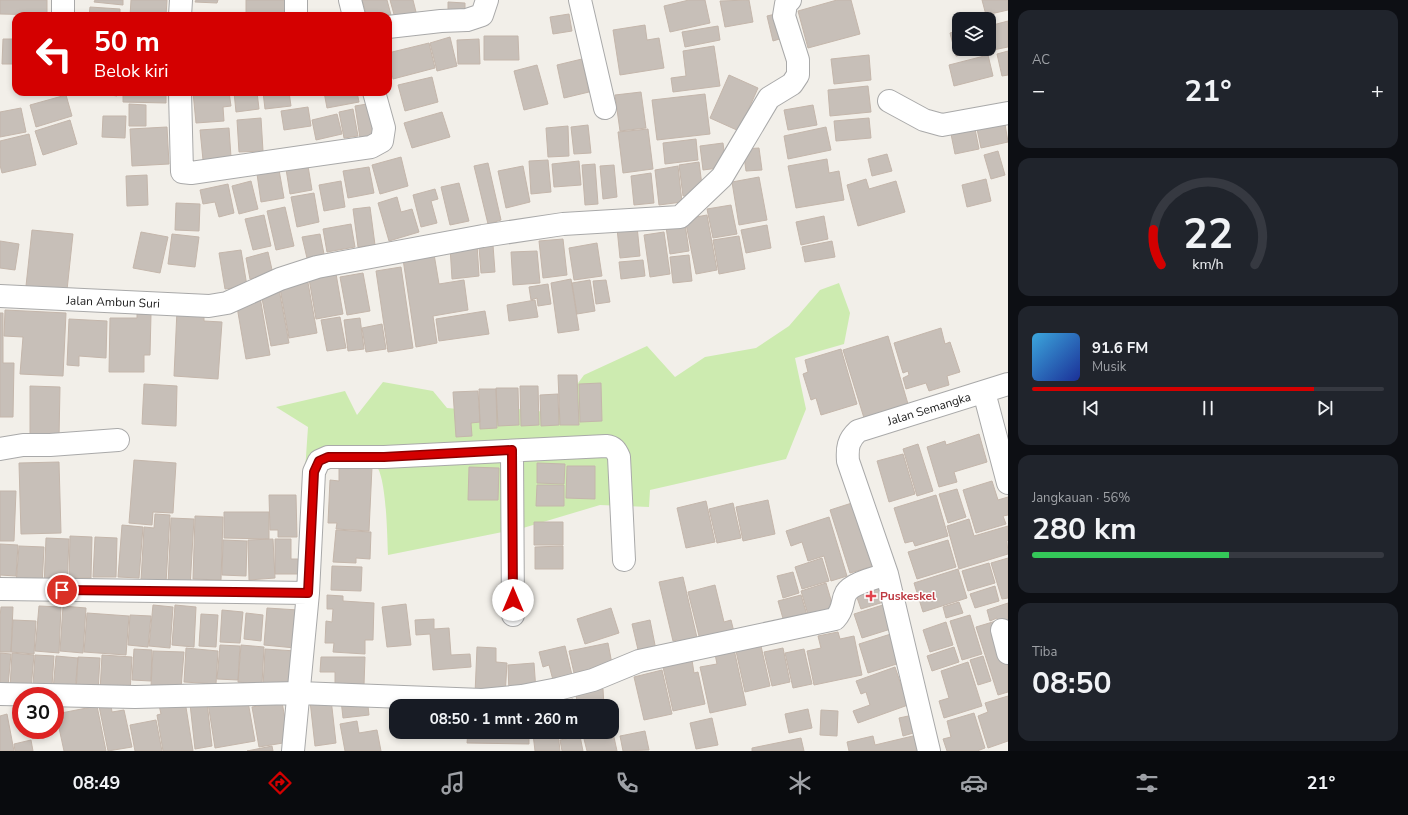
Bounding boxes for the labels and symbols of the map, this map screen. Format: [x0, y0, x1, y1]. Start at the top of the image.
street label: Jalan Ambun Suri [65, 292, 160, 312]
street label: Jalan Semangka [884, 389, 973, 430]
pin [45, 573, 79, 607]
position arrow [492, 579, 534, 621]
place label: Puskeskel [880, 588, 936, 604]
marker: Puskeskel [865, 590, 877, 602]
speed limit sign: 30 [12, 687, 64, 739]

